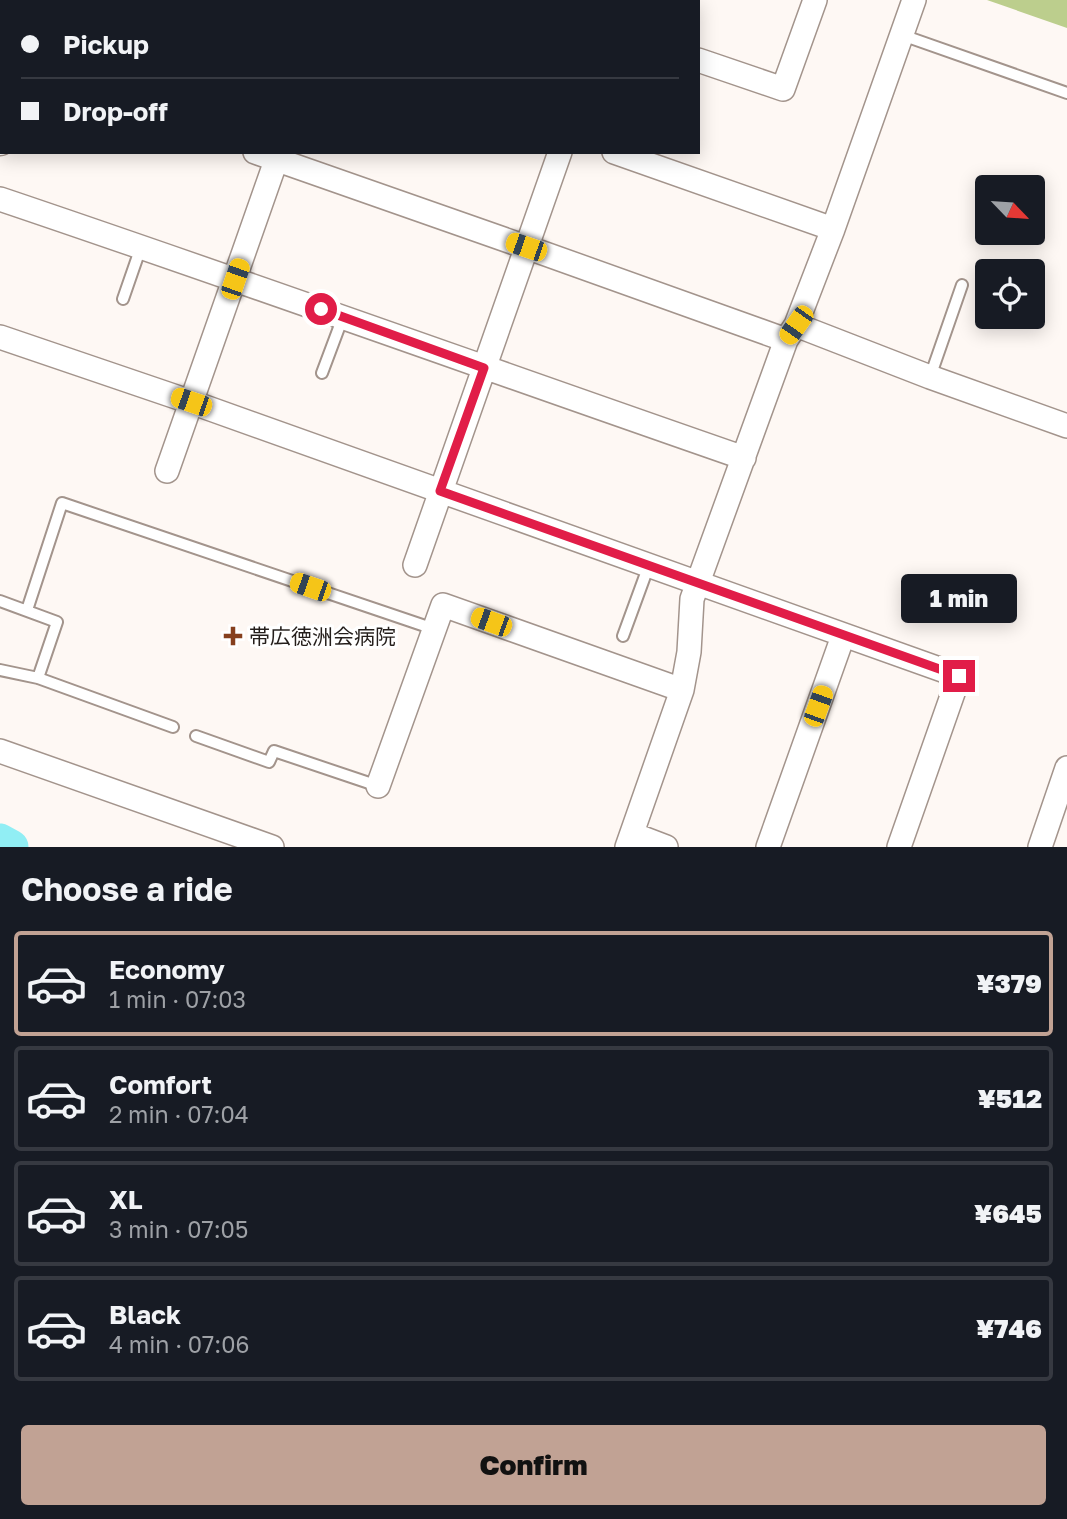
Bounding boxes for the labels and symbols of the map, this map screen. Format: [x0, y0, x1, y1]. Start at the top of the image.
north arrow [975, 175, 1045, 245]
car [503, 230, 550, 264]
car [219, 256, 252, 302]
route start [305, 293, 337, 325]
car [776, 302, 817, 348]
car [168, 385, 215, 419]
car [287, 570, 334, 604]
callout: 1 min [901, 574, 1017, 624]
car [468, 605, 515, 639]
place label: 帯広徳洲会病院 [249, 623, 396, 649]
marker: 帯広徳洲会病院 [223, 626, 243, 646]
route end [943, 660, 975, 692]
car [801, 683, 836, 729]

